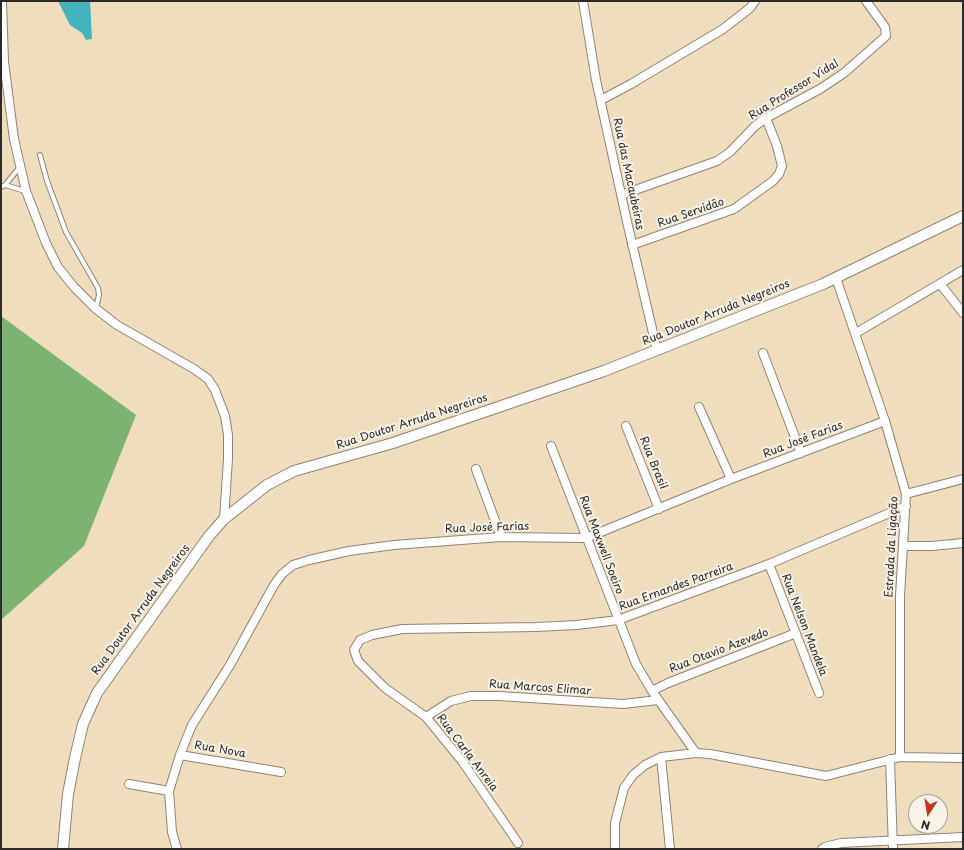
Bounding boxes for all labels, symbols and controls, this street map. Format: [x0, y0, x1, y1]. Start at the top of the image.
street label: Rua Professor Vidal [747, 57, 841, 123]
street label: Rua das Macaubeiras [610, 117, 646, 231]
street label: Rua Servidão [656, 195, 726, 231]
street label: Rua Doutor Arruda Negreiros [640, 277, 792, 349]
street label: Rua Doutor Arruda Negreiros [335, 391, 489, 453]
street label: Rua José Farias [761, 419, 845, 461]
street label: Rua Brasil [636, 435, 670, 491]
street label: Rua Maxwell Soeiro [576, 494, 626, 596]
street label: Estrada da Ligação [883, 496, 901, 598]
street label: Rua José Farias [445, 520, 529, 536]
street label: Rua Doutor Arruda Negreiros [89, 542, 193, 678]
street label: Rua Ernandes Parreira [617, 560, 735, 614]
street label: Rua Nelson Mandela [778, 572, 830, 678]
street label: Rua Otavio Azevedo [667, 626, 771, 676]
street label: Rua Marcos Elimar [488, 678, 592, 698]
street label: Rua Carla Anreia [434, 712, 500, 794]
street label: Rua Nova [193, 739, 247, 761]
north arrow [908, 794, 948, 834]
text: N [920, 816, 932, 834]

